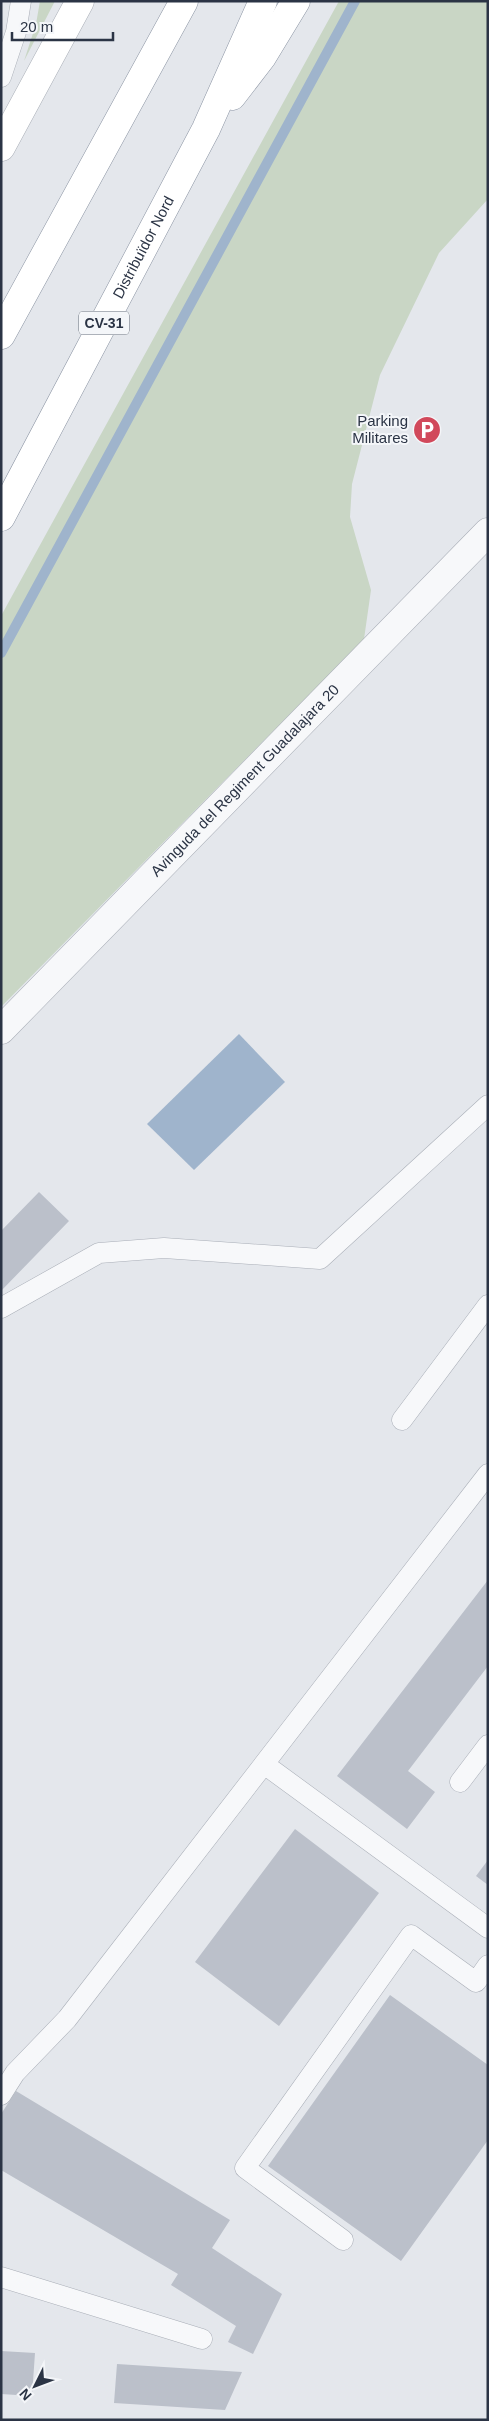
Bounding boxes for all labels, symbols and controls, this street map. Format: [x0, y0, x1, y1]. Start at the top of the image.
scale bar [12, 10, 114, 42]
text: 20 m [20, 18, 53, 35]
street label: Distribuïdor Nord [109, 193, 177, 301]
road number: CV-31 [79, 312, 129, 334]
place label: Parking Militares [352, 412, 408, 446]
parking icon: Parking Militares [412, 415, 442, 445]
street label: Avinguda del Regiment Guadalajara 20 [147, 681, 342, 880]
north arrow [10, 2361, 60, 2411]
text: N [16, 2386, 35, 2404]

